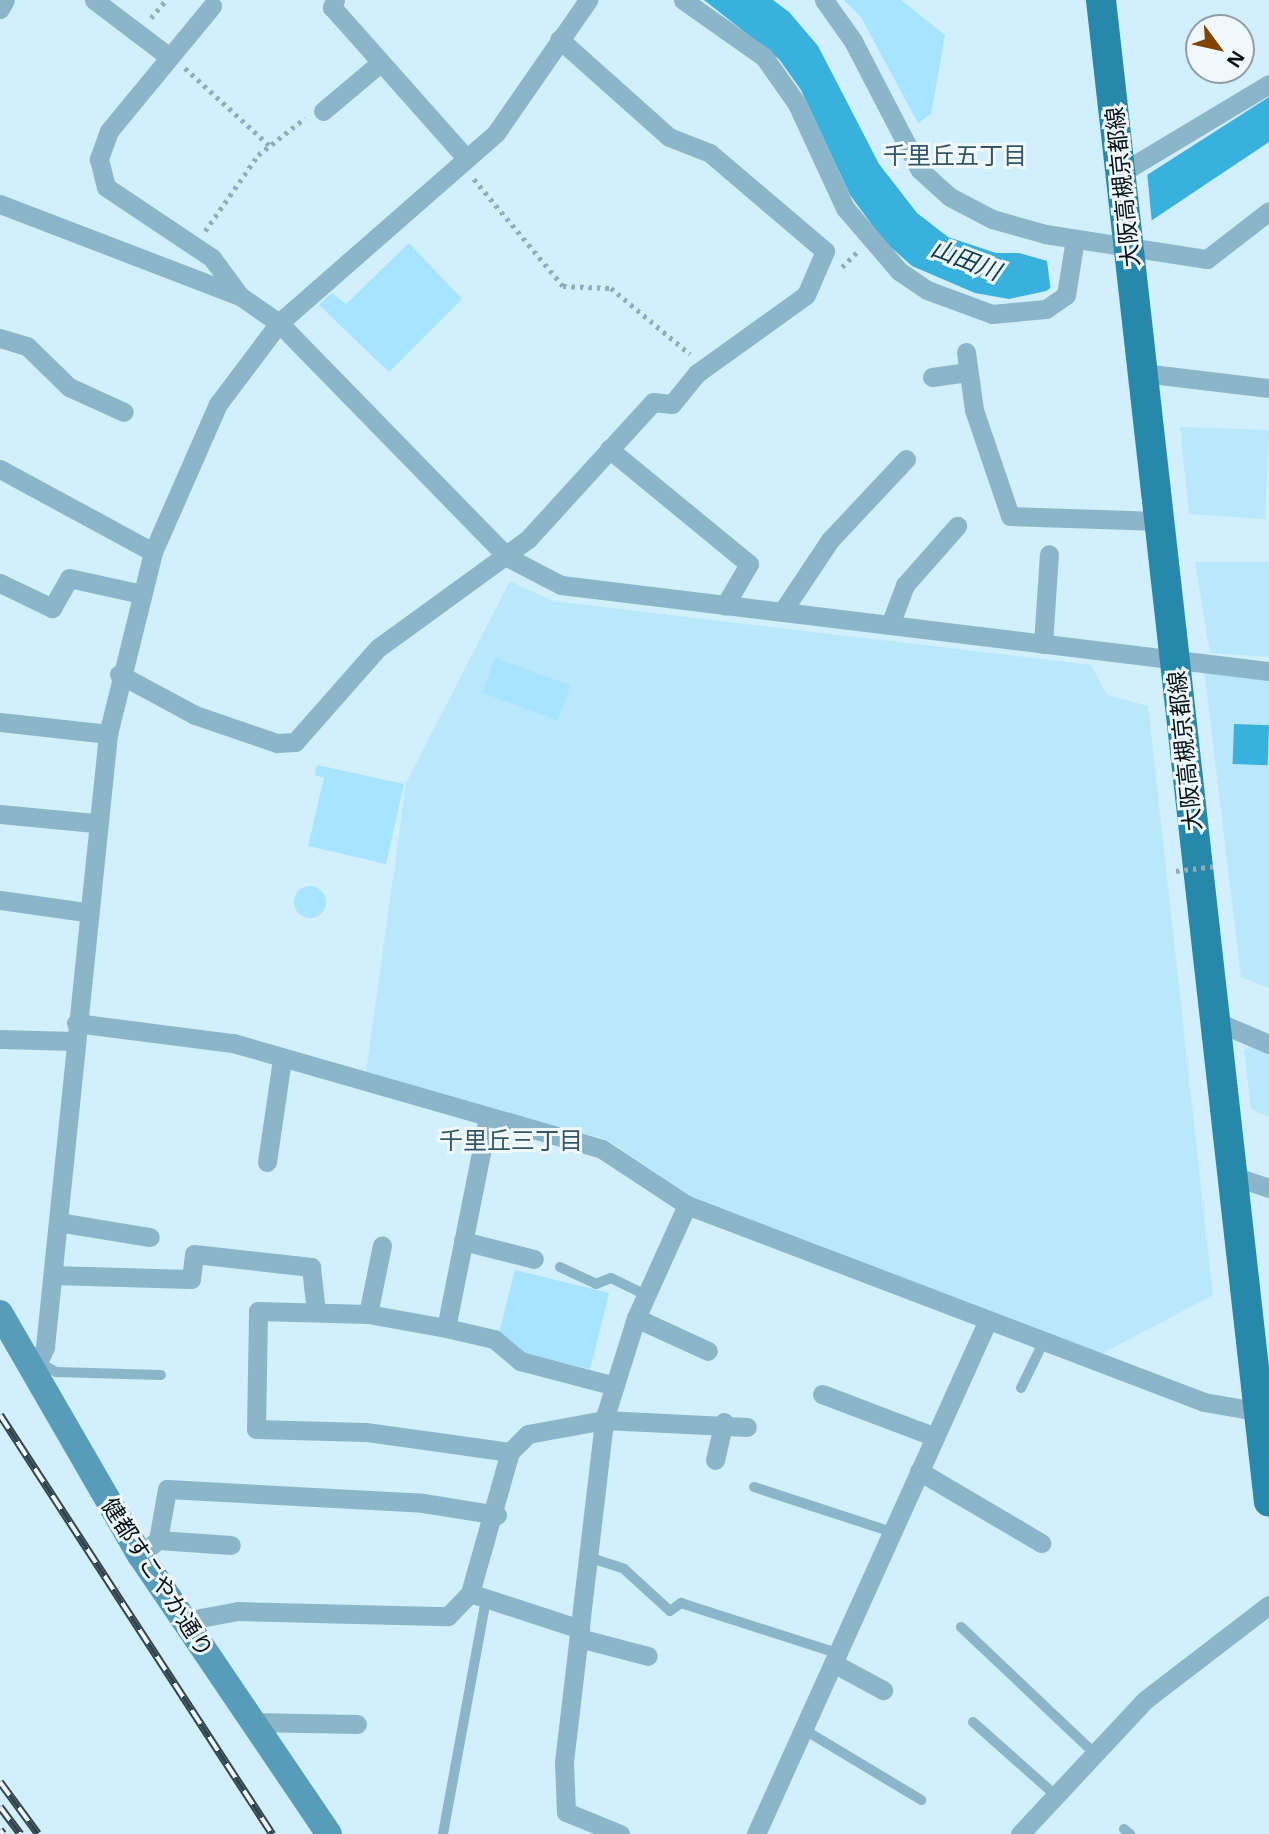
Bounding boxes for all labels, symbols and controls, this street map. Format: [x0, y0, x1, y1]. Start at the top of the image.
north arrow [1185, 14, 1255, 84]
text: N [1221, 46, 1251, 73]
street label: 大阪高槻京都線 [1100, 105, 1144, 269]
district label: 千里丘五丁目 [883, 141, 1027, 169]
water label: 山田川 [927, 233, 1005, 285]
street label: 大阪高槻京都線 [1162, 669, 1206, 833]
district label: 千里丘三丁目 [439, 1126, 583, 1154]
street label: 健都すこやか通り [96, 1492, 220, 1662]

